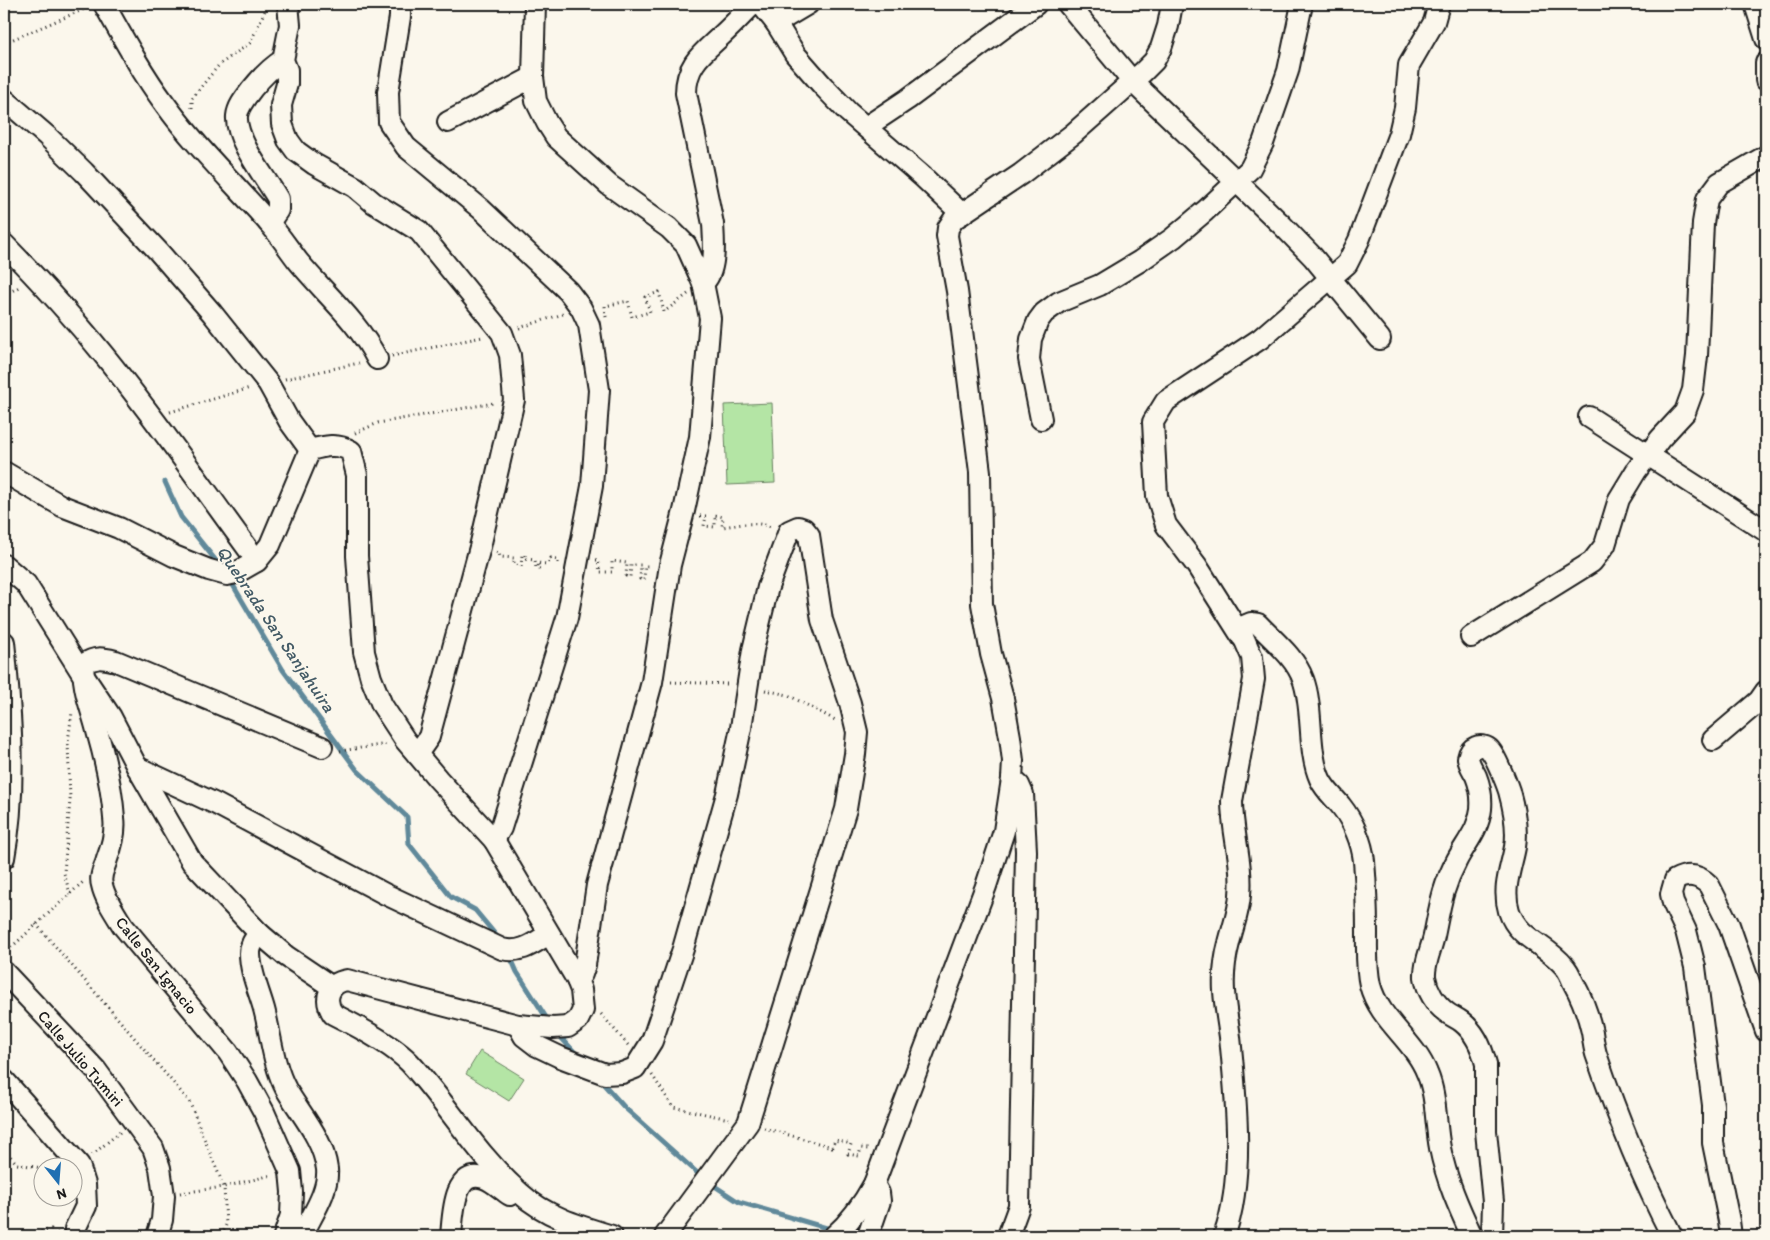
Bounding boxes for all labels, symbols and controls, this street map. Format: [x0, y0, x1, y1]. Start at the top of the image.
water label: Quebrada San Sanjahuira [212, 541, 340, 717]
street label: Calle San Ignacio [112, 913, 202, 1018]
street label: Calle Julio Tumiri [34, 1006, 128, 1110]
north arrow [32, 1158, 82, 1208]
text: N [55, 1184, 69, 1203]

